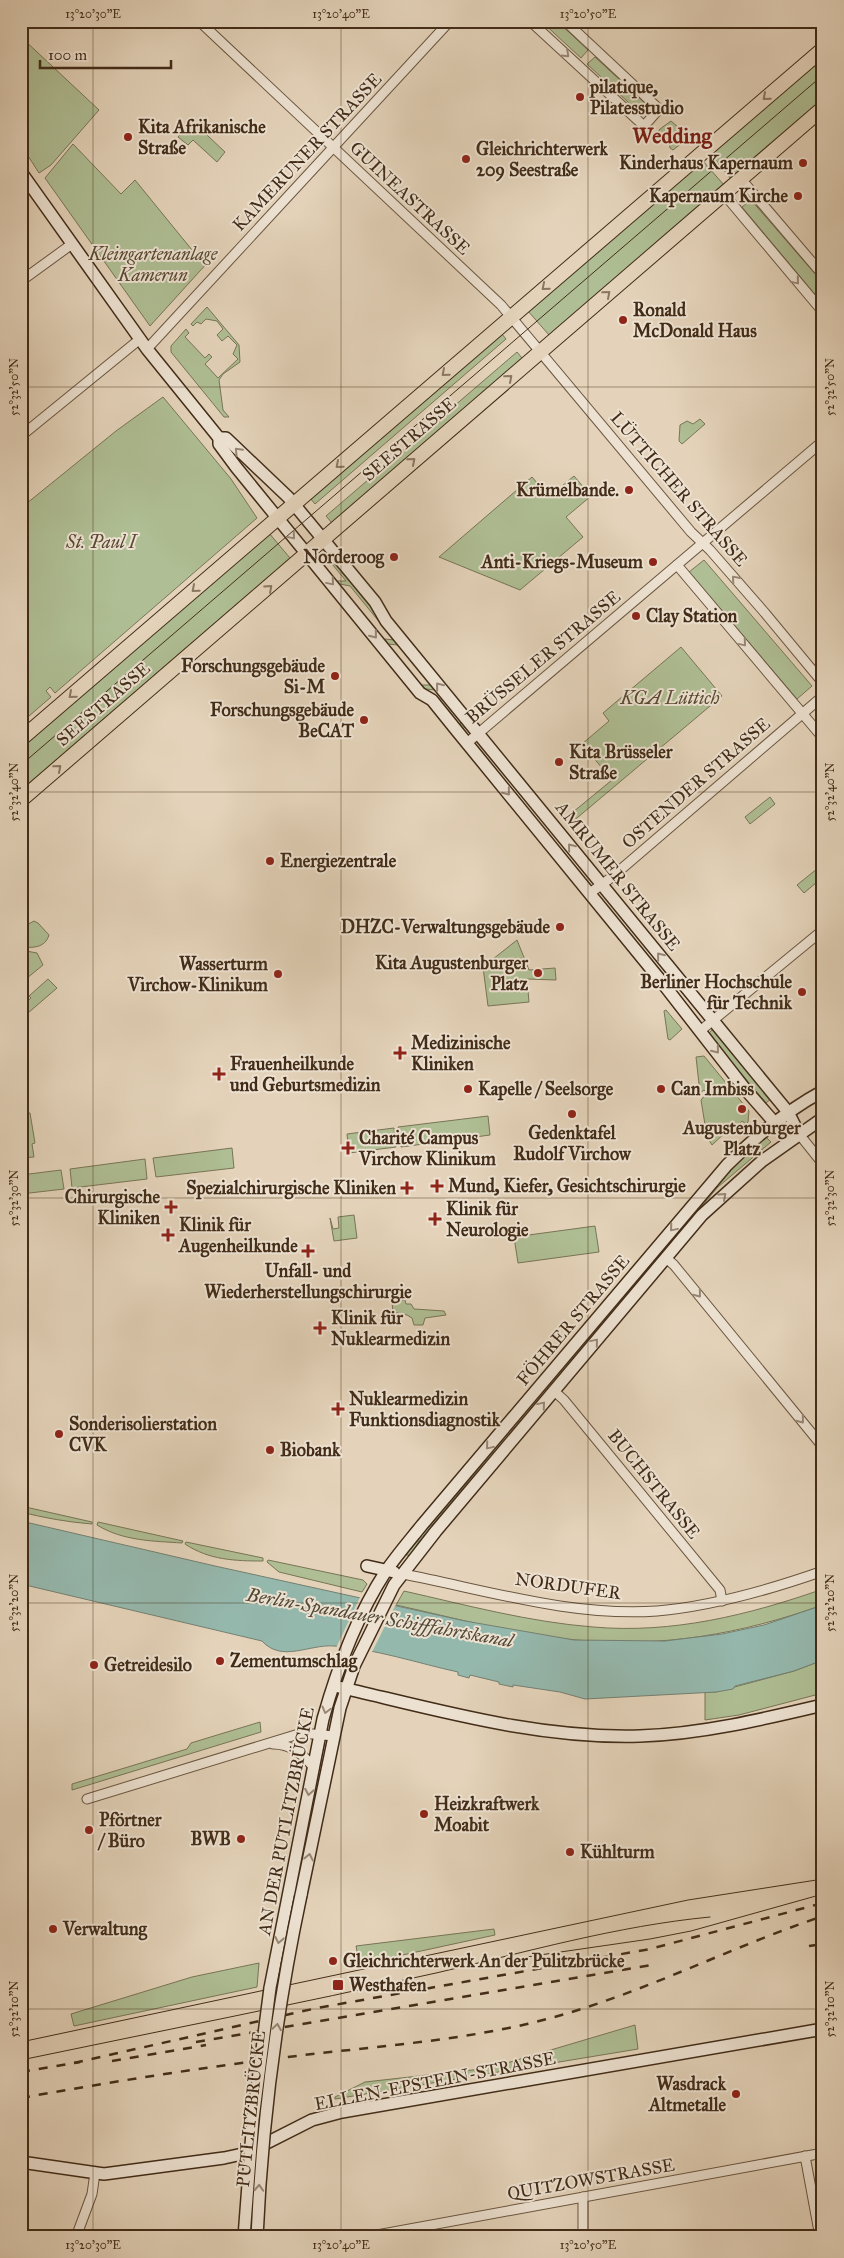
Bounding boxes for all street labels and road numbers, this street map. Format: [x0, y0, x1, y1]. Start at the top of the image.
street label: KAMERUNER STRASSE [228, 68, 386, 236]
street label: GUINEASTRASSE [345, 137, 475, 259]
street label: SEESTRASSE [358, 392, 461, 486]
street label: LÜTTICHER STRASSE [606, 406, 753, 571]
street label: BRÜSSELER STRASSE [460, 585, 625, 728]
street label: SEESTRASSE [52, 657, 155, 751]
street label: OSTENDER STRASSE [617, 713, 775, 853]
street label: AMRUMER STRASSE [550, 796, 685, 955]
street label: FÖHRER STRASSE [511, 1249, 634, 1390]
street label: BUCHSTRASSE [603, 1425, 705, 1543]
street label: NORDUFER [514, 1568, 624, 1605]
street label: AN DER PUTLITZBRÜCKE [252, 1705, 319, 1938]
street label: PUTLITZBRÜCKE [231, 2029, 270, 2188]
street label: ELLEN-EPSTEIN-STRASSE [313, 2047, 558, 2115]
street label: QUITZOWSTRASSE [506, 2153, 677, 2205]

